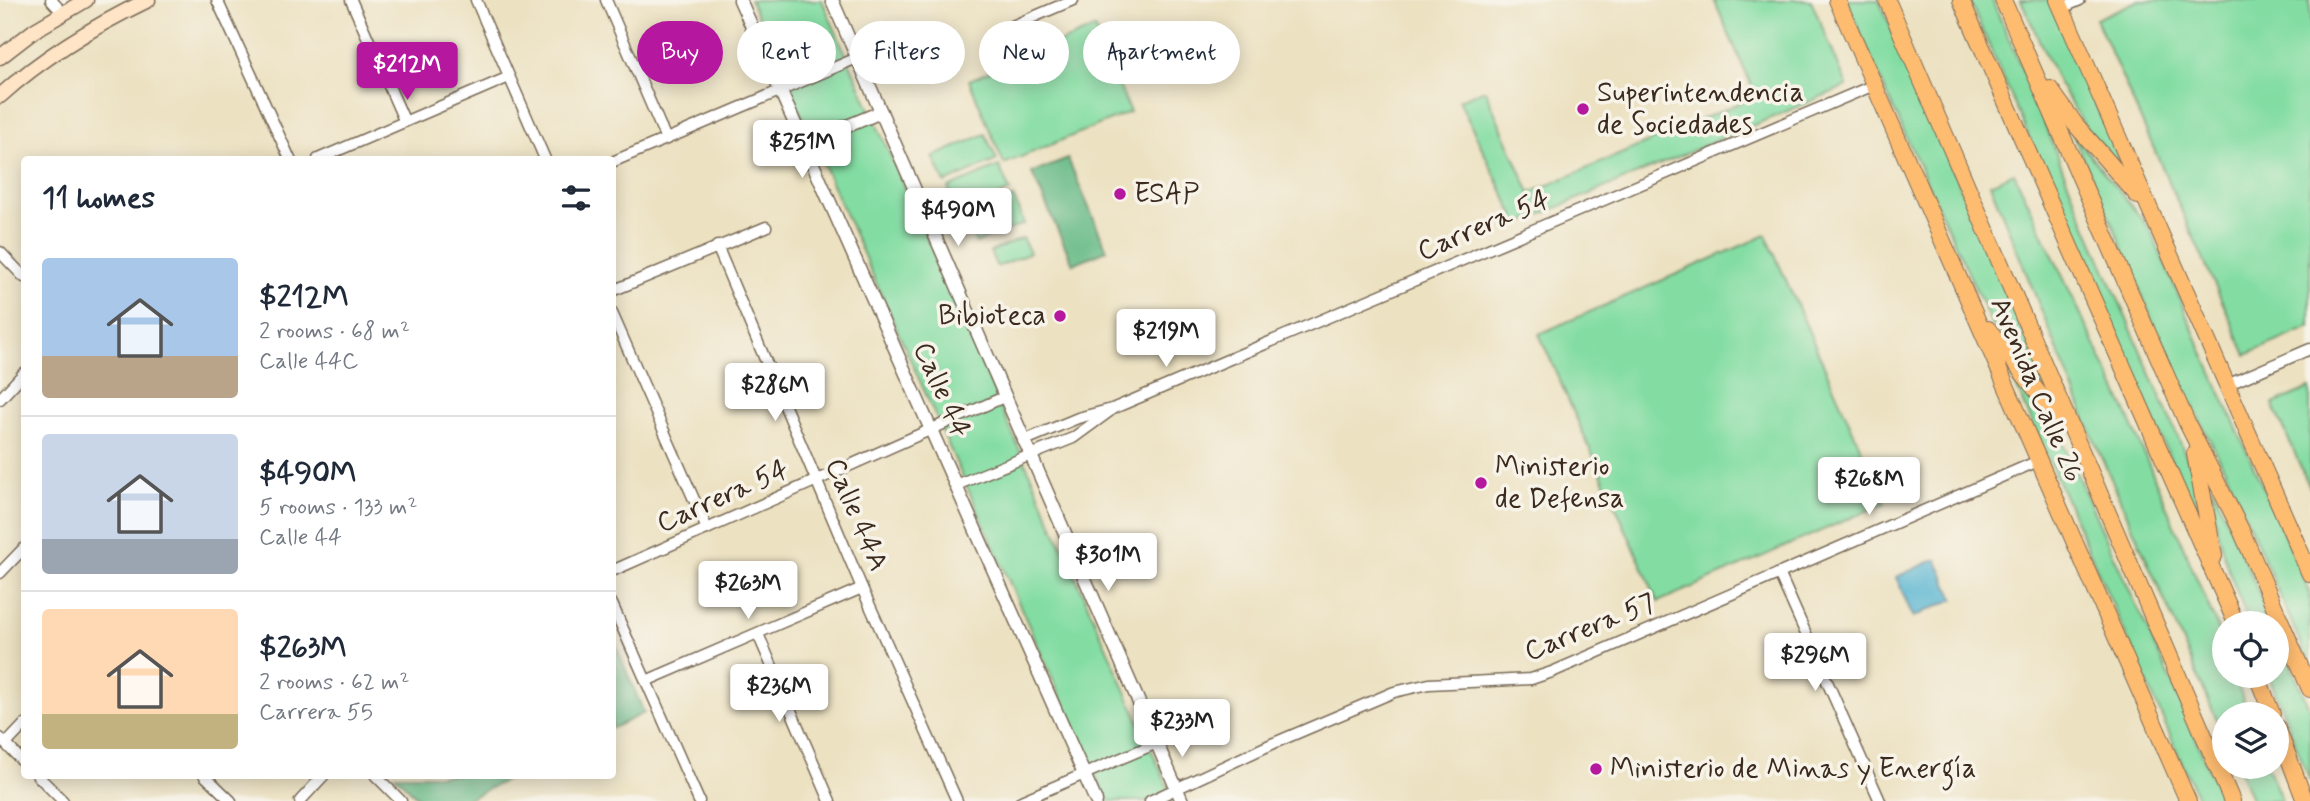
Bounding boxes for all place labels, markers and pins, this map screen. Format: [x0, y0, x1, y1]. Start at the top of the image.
pin: $212M [358, 42, 456, 102]
place label: Superintendencia de Sociedades [1597, 75, 1804, 144]
marker: Superintendencia de Sociedades [1575, 101, 1591, 117]
pin: $251M [753, 120, 851, 180]
place label: ESAP [1134, 176, 1199, 213]
marker: ESAP [1112, 186, 1128, 202]
pin: $490M [909, 188, 1007, 248]
place label: Bibioteca [938, 298, 1046, 335]
marker: Bibioteca [1052, 308, 1068, 324]
pin: $219M [1117, 310, 1215, 369]
pin: $286M [726, 364, 824, 423]
place label: Ministerio de Defensa [1495, 449, 1624, 518]
pin: $268M [1820, 458, 1918, 517]
marker: Ministerio de Defensa [1473, 475, 1489, 491]
pin: $301M [1059, 534, 1157, 593]
pin: $263M [699, 562, 797, 621]
pin: $296M [1766, 634, 1864, 693]
pin: $236M [730, 664, 828, 724]
pin: $233M [1133, 700, 1231, 759]
place label: Ministerio de Minas y Energía [1610, 751, 1976, 791]
marker: Ministerio de Minas y Energía [1588, 761, 1604, 777]

